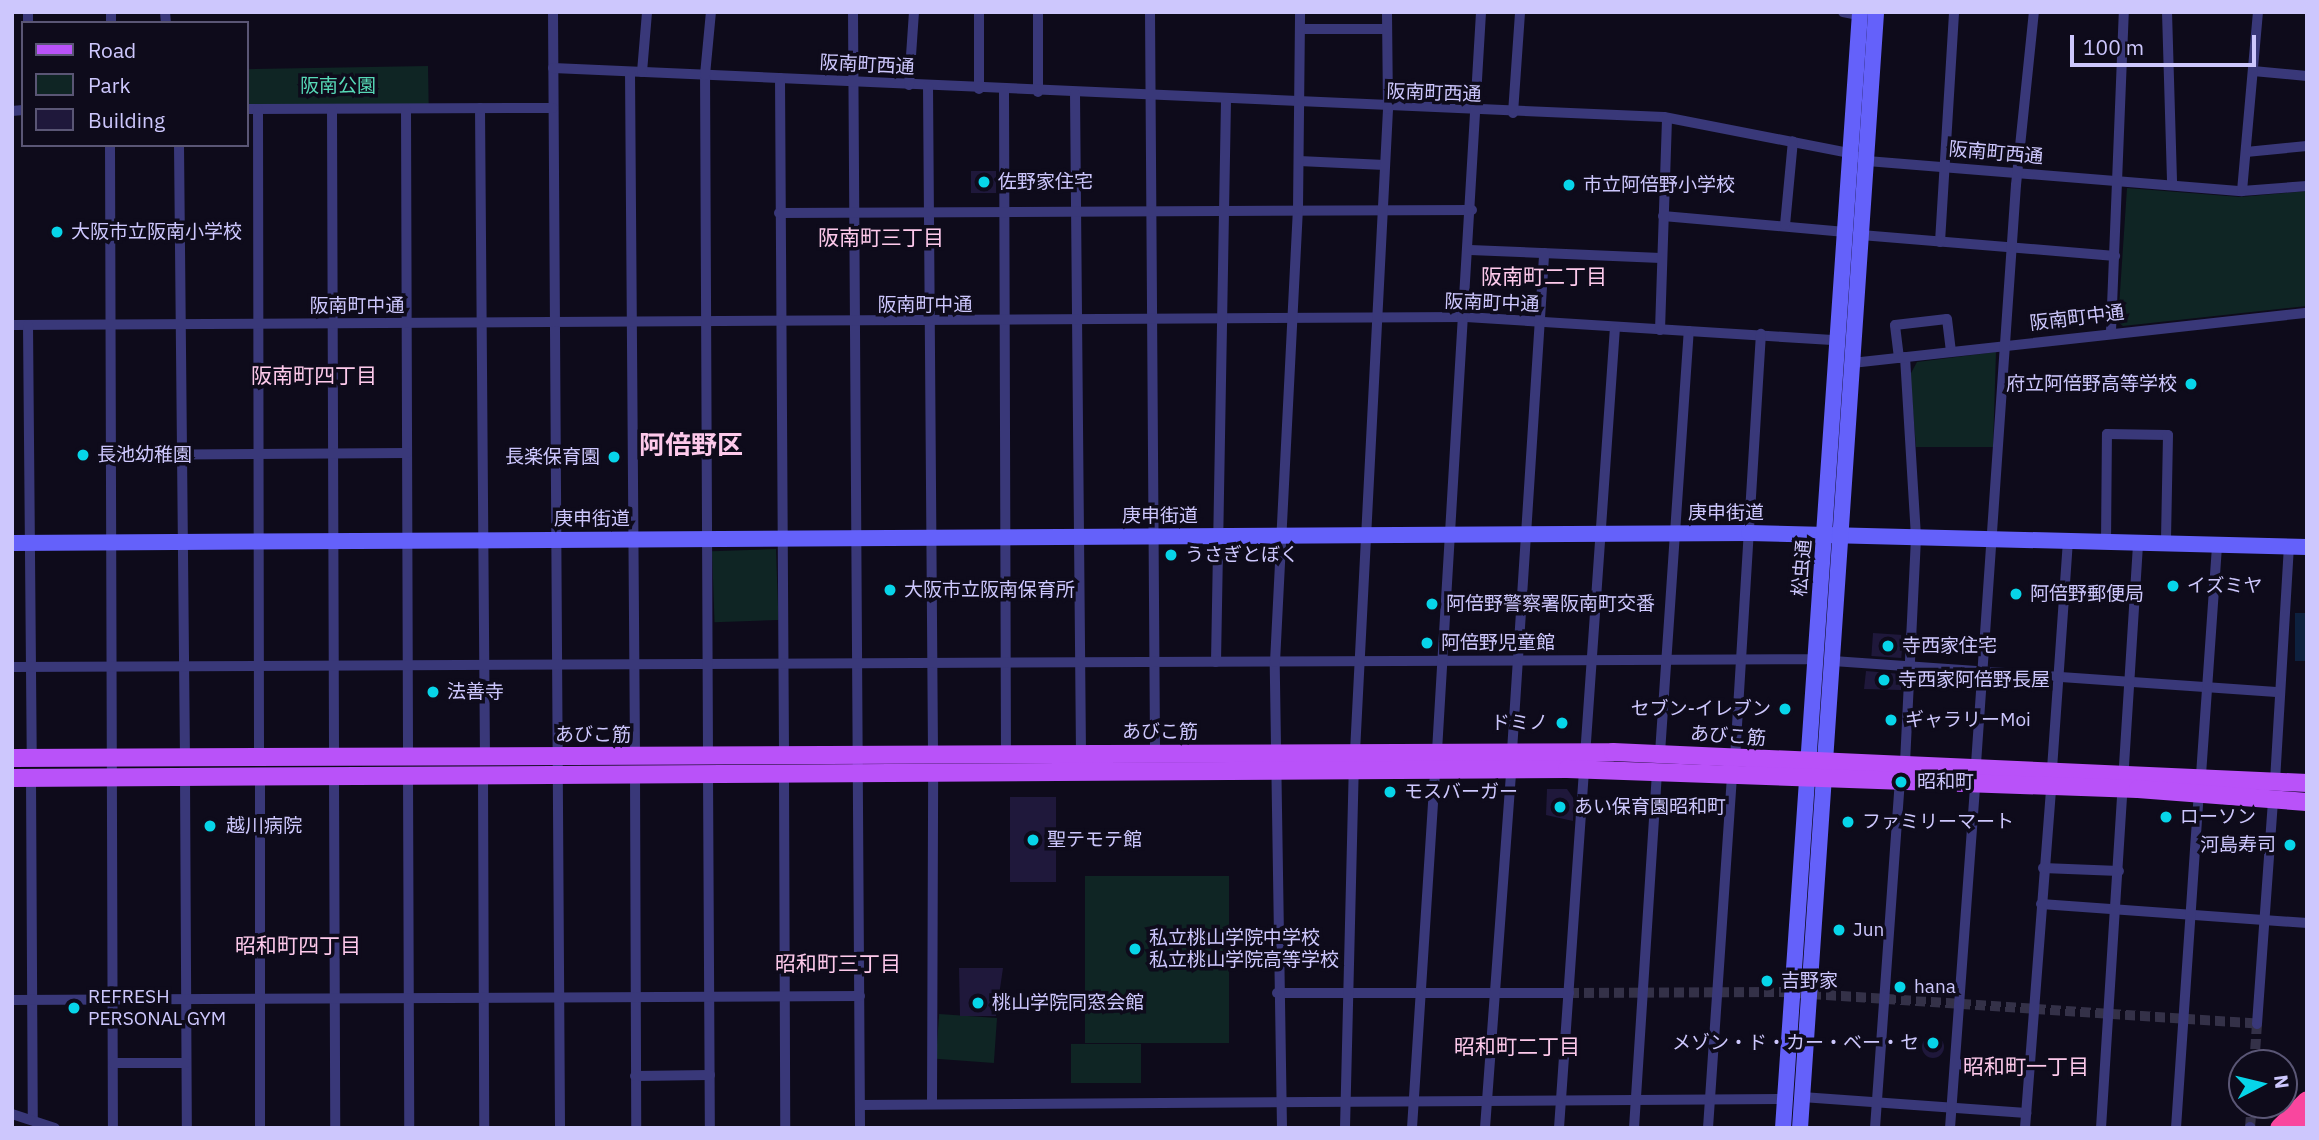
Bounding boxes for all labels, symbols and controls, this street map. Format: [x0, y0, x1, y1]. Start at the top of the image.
legend [21, 21, 248, 147]
scale bar [2074, 21, 2260, 65]
text: 100 m [2083, 33, 2144, 61]
text: Road [88, 36, 136, 64]
street label: 阪南町西通 [819, 51, 915, 79]
text: Park [88, 71, 131, 99]
park label: 阪南公園 [300, 75, 376, 97]
street label: 阪南町西通 [1386, 80, 1482, 106]
text: Building [88, 106, 165, 134]
street label: 阪南町西通 [1948, 138, 2044, 168]
place label: 佐野家住宅 [998, 171, 1093, 193]
marker: 佐野家住宅 [976, 174, 992, 190]
place label: 市立阿倍野小学校 [1583, 174, 1735, 196]
marker: 市立阿倍野小学校 [1561, 177, 1577, 193]
place label: 大阪市立阪南小学校 [71, 221, 242, 243]
marker: 大阪市立阪南小学校 [49, 224, 65, 240]
district label: 阪南町三丁目 [818, 224, 944, 250]
district label: 阪南町二丁目 [1481, 263, 1607, 289]
street label: 阪南町中通 [1444, 290, 1540, 316]
street label: 阪南町中通 [878, 294, 972, 316]
street label: 阪南町中通 [310, 295, 404, 317]
street label: 阪南町中通 [2028, 301, 2126, 335]
district label: 阪南町四丁目 [251, 362, 377, 388]
place label: 府立阿倍野高等学校 [2006, 373, 2177, 395]
marker: 府立阿倍野高等学校 [2183, 376, 2199, 392]
district label: 阿倍野区 [639, 429, 743, 461]
place label: 長池幼稚園 [97, 444, 192, 466]
place label: 長楽保育園 [505, 446, 600, 468]
marker: 長池幼稚園 [75, 447, 91, 463]
marker: 長楽保育園 [606, 449, 622, 465]
street label: 庚申街道 [1688, 502, 1764, 524]
street label: 庚申街道 [1122, 505, 1198, 527]
street label: 庚申街道 [554, 508, 630, 530]
street label: 松虫通 [1788, 539, 1816, 597]
place label: うさぎとぼく [1185, 544, 1299, 566]
marker: うさぎとぼく [1163, 547, 1179, 563]
place label: イズミヤ [2187, 575, 2263, 597]
marker: イズミヤ [2165, 578, 2181, 594]
place label: 大阪市立阪南保育所 [904, 579, 1075, 601]
marker: 大阪市立阪南保育所 [882, 582, 898, 598]
place label: 阿倍野郵便局 [2030, 583, 2144, 605]
marker: 阿倍野郵便局 [2008, 586, 2024, 602]
place label: 阿倍野警察署阪南町交番 [1446, 593, 1655, 615]
marker: 阿倍野警察署阪南町交番 [1424, 596, 1440, 612]
place label: 阿倍野児童館 [1441, 632, 1555, 654]
marker: 阿倍野児童館 [1419, 635, 1435, 651]
place label: 寺西家住宅 [1902, 635, 1997, 657]
marker: 寺西家住宅 [1880, 638, 1896, 654]
place label: 寺西家阿倍野長屋 [1898, 669, 2050, 691]
marker: 寺西家阿倍野長屋 [1876, 672, 1892, 688]
place label: 法善寺 [447, 681, 504, 703]
marker: 法善寺 [425, 684, 441, 700]
place label: セブン-イレブン [1630, 698, 1771, 720]
marker: セブン-イレブン [1777, 701, 1793, 717]
place label: ギャラリーMoi [1905, 709, 2031, 731]
place label: ドミノ [1491, 712, 1548, 734]
marker: ギャラリーMoi [1883, 712, 1899, 728]
marker: ドミノ [1554, 715, 1570, 731]
street label: あびこ筋 [1122, 721, 1198, 743]
street label: あびこ筋 [1689, 722, 1767, 750]
street label: あびこ筋 [555, 724, 631, 746]
place label: 昭和町 [1917, 771, 1974, 793]
marker: 昭和町 [1891, 772, 1911, 792]
place label: モスバーガー [1404, 781, 1518, 803]
marker: モスバーガー [1382, 784, 1398, 800]
place label: あい保育園昭和町 [1574, 796, 1726, 818]
marker: あい保育園昭和町 [1552, 799, 1568, 815]
place label: ローソン [2180, 806, 2256, 828]
marker: ローソン [2158, 809, 2174, 825]
place label: ファミリーマート [1862, 811, 2014, 833]
marker: ファミリーマート [1840, 814, 1856, 830]
place label: 越川病院 [226, 815, 302, 837]
marker: 越川病院 [200, 816, 220, 836]
place label: 聖テモテ館 [1047, 829, 1142, 851]
marker: 聖テモテ館 [1025, 832, 1041, 848]
place label: 河島寿司 [2200, 834, 2276, 856]
marker: 河島寿司 [2282, 837, 2298, 853]
place label: Jun [1853, 919, 1884, 941]
marker: Jun [1831, 922, 1847, 938]
place label: 私立桃山学院中学校 私立桃山学院高等学校 [1149, 927, 1339, 971]
district label: 昭和町四丁目 [235, 932, 361, 958]
marker: 私立桃山学院中学校 私立桃山学院高等学校 [1127, 941, 1143, 957]
district label: 昭和町三丁目 [775, 950, 901, 976]
place label: 吉野家 [1781, 970, 1838, 992]
marker: 吉野家 [1759, 973, 1775, 989]
place label: hana [1914, 976, 1956, 998]
marker: hana [1892, 979, 1908, 995]
place label: REFRESH PERSONAL GYM [88, 986, 226, 1030]
place label: 桃山学院同窓会館 [992, 992, 1144, 1014]
marker: 桃山学院同窓会館 [970, 995, 986, 1011]
marker: REFRESH PERSONAL GYM [66, 1000, 82, 1016]
place label: メゾン・ド・カー・ベー・セ [1672, 1032, 1919, 1054]
district label: 昭和町二丁目 [1454, 1033, 1580, 1059]
marker: メゾン・ド・カー・ベー・セ [1925, 1035, 1941, 1051]
north arrow [2228, 1049, 2298, 1119]
district label: 昭和町一丁目 [1963, 1053, 2089, 1079]
text: N [2269, 1073, 2295, 1090]

